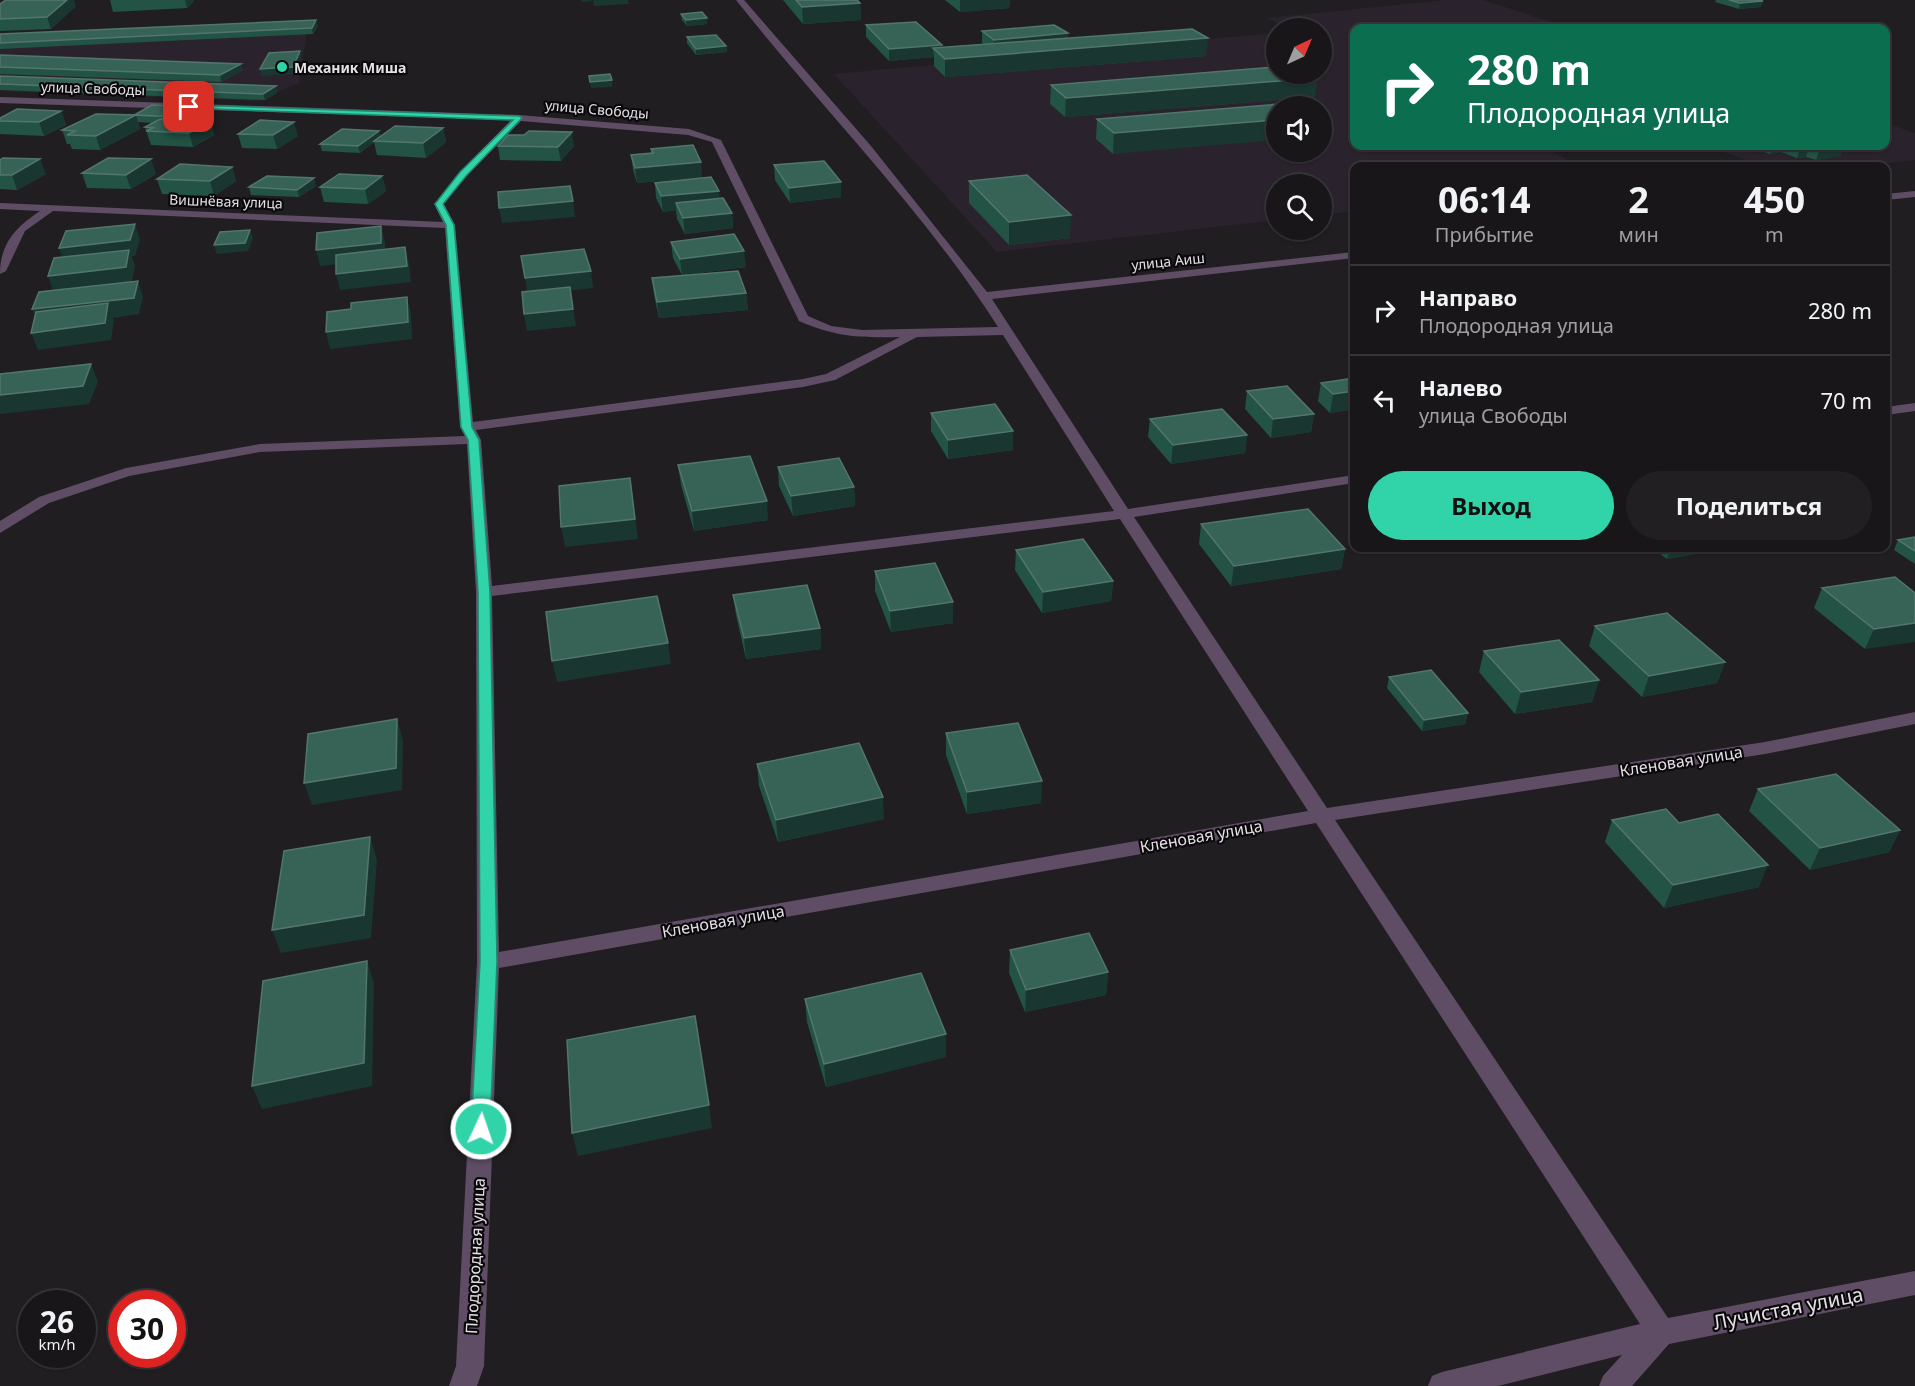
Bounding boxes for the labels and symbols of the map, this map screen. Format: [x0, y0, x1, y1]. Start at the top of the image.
north arrow [1266, 18, 1332, 84]
place label: Механик Миша [294, 58, 406, 77]
marker: Механик Миша [275, 60, 289, 74]
street label: улица Свободы [41, 77, 145, 99]
pin [163, 81, 214, 132]
street label: улица Свободы [544, 95, 650, 123]
street label: Вишнёвая улица [169, 190, 283, 212]
street label: улица Аиш [1130, 248, 1206, 274]
street label: Кленовая улица [1618, 740, 1744, 782]
street label: Кленовая улица [1138, 814, 1264, 858]
street label: Кленовая улица [660, 899, 786, 943]
position arrow [449, 1097, 513, 1161]
street label: Плодородная улица [460, 1178, 490, 1334]
street label: Лучистая улица [1711, 1280, 1865, 1336]
speed limit sign: 30 [108, 1290, 186, 1368]

